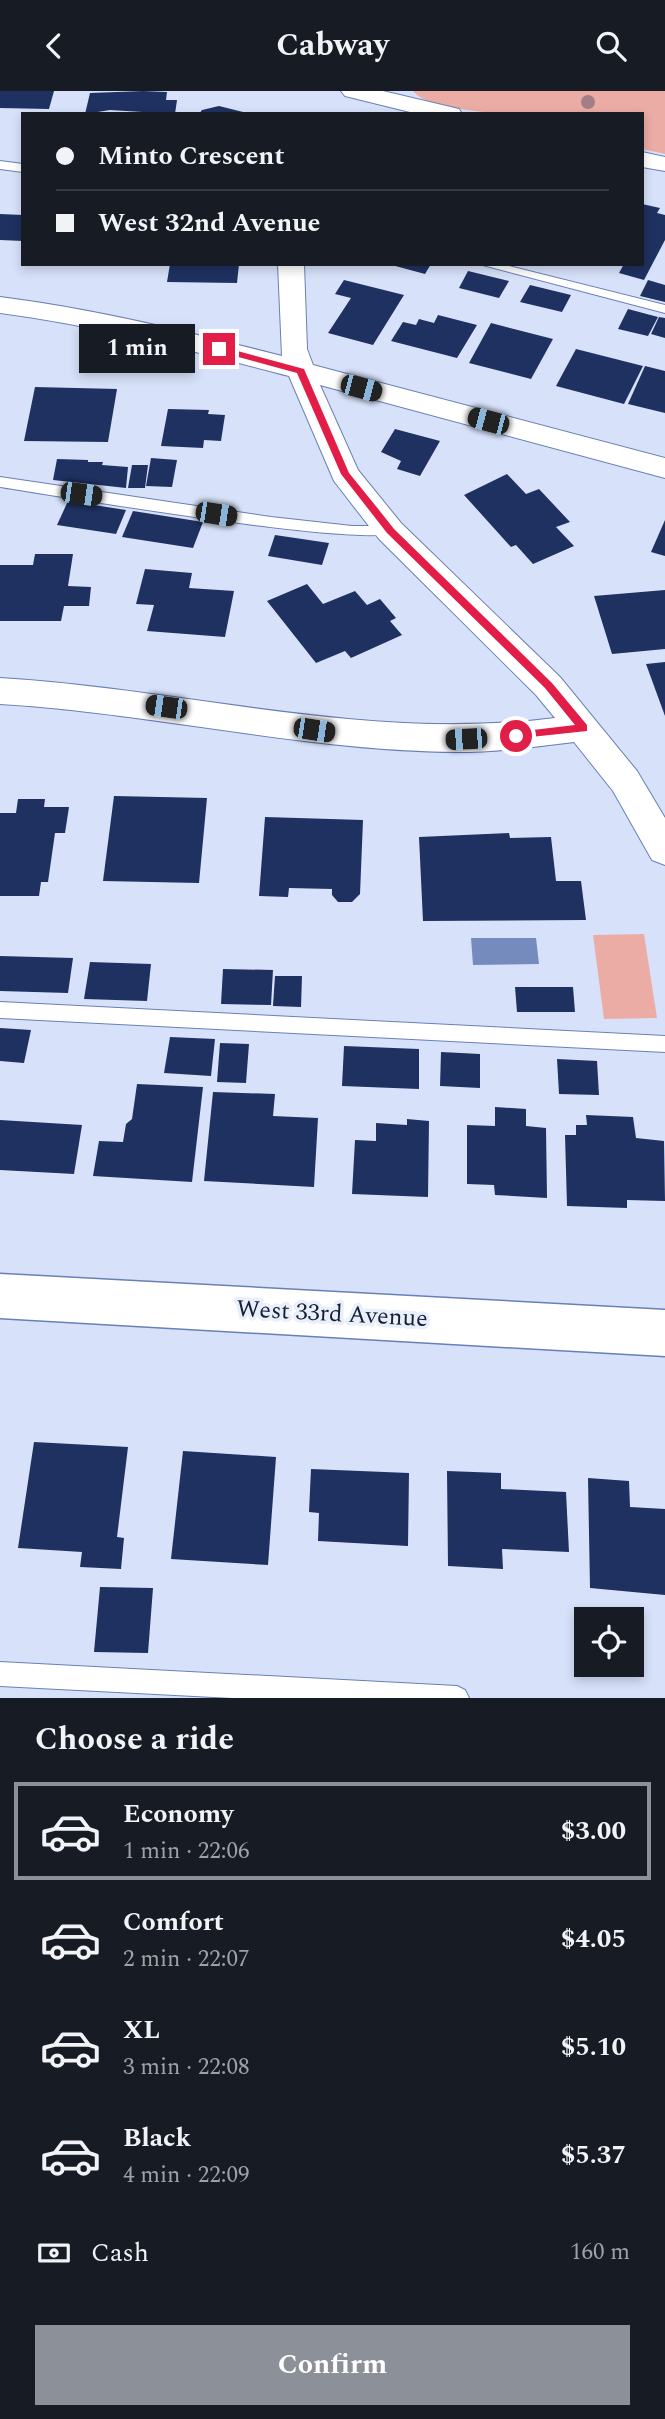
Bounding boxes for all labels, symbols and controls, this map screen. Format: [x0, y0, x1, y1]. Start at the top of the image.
text: Cabway [276, 21, 389, 70]
icon: back [35, 27, 73, 65]
icon: search [592, 27, 630, 65]
text: Minto Crescent [98, 136, 284, 176]
text: West 32nd Avenue [98, 203, 321, 243]
callout: 1 min [79, 324, 194, 373]
text: 1 min [106, 331, 168, 366]
route end [203, 333, 235, 365]
car [338, 372, 385, 404]
car [465, 405, 512, 437]
car [59, 481, 104, 507]
car [194, 500, 239, 528]
car [144, 694, 189, 720]
car [292, 716, 337, 744]
route start [500, 720, 532, 752]
car [445, 727, 488, 751]
street label: West 33rd Avenue [235, 1291, 429, 1337]
map controls [574, 1607, 644, 1677]
button: locate [574, 1607, 644, 1677]
text: Choose a ride [35, 1715, 234, 1764]
text: Economy [123, 1794, 233, 1834]
icon: car [39, 1800, 102, 1863]
text: $3.00 [561, 1811, 626, 1851]
text: 1 min · 22:06 [123, 1834, 250, 1869]
text: Comfort [123, 1902, 224, 1942]
icon: car [39, 1908, 102, 1971]
text: $4.05 [561, 1919, 626, 1959]
text: 2 min · 22:07 [123, 1942, 250, 1977]
text: XL [123, 2010, 160, 2050]
icon: car [39, 2016, 102, 2079]
text: $5.10 [561, 2027, 626, 2067]
text: 3 min · 22:08 [123, 2050, 250, 2085]
text: Black [123, 2118, 191, 2158]
icon: car [39, 2124, 102, 2187]
text: $5.37 [561, 2135, 626, 2175]
text: 4 min · 22:09 [123, 2158, 250, 2193]
text: Cash [91, 2233, 149, 2273]
icon: cash [35, 2234, 73, 2272]
text: 160 m [570, 2235, 630, 2270]
button: Confirm [35, 2325, 630, 2405]

